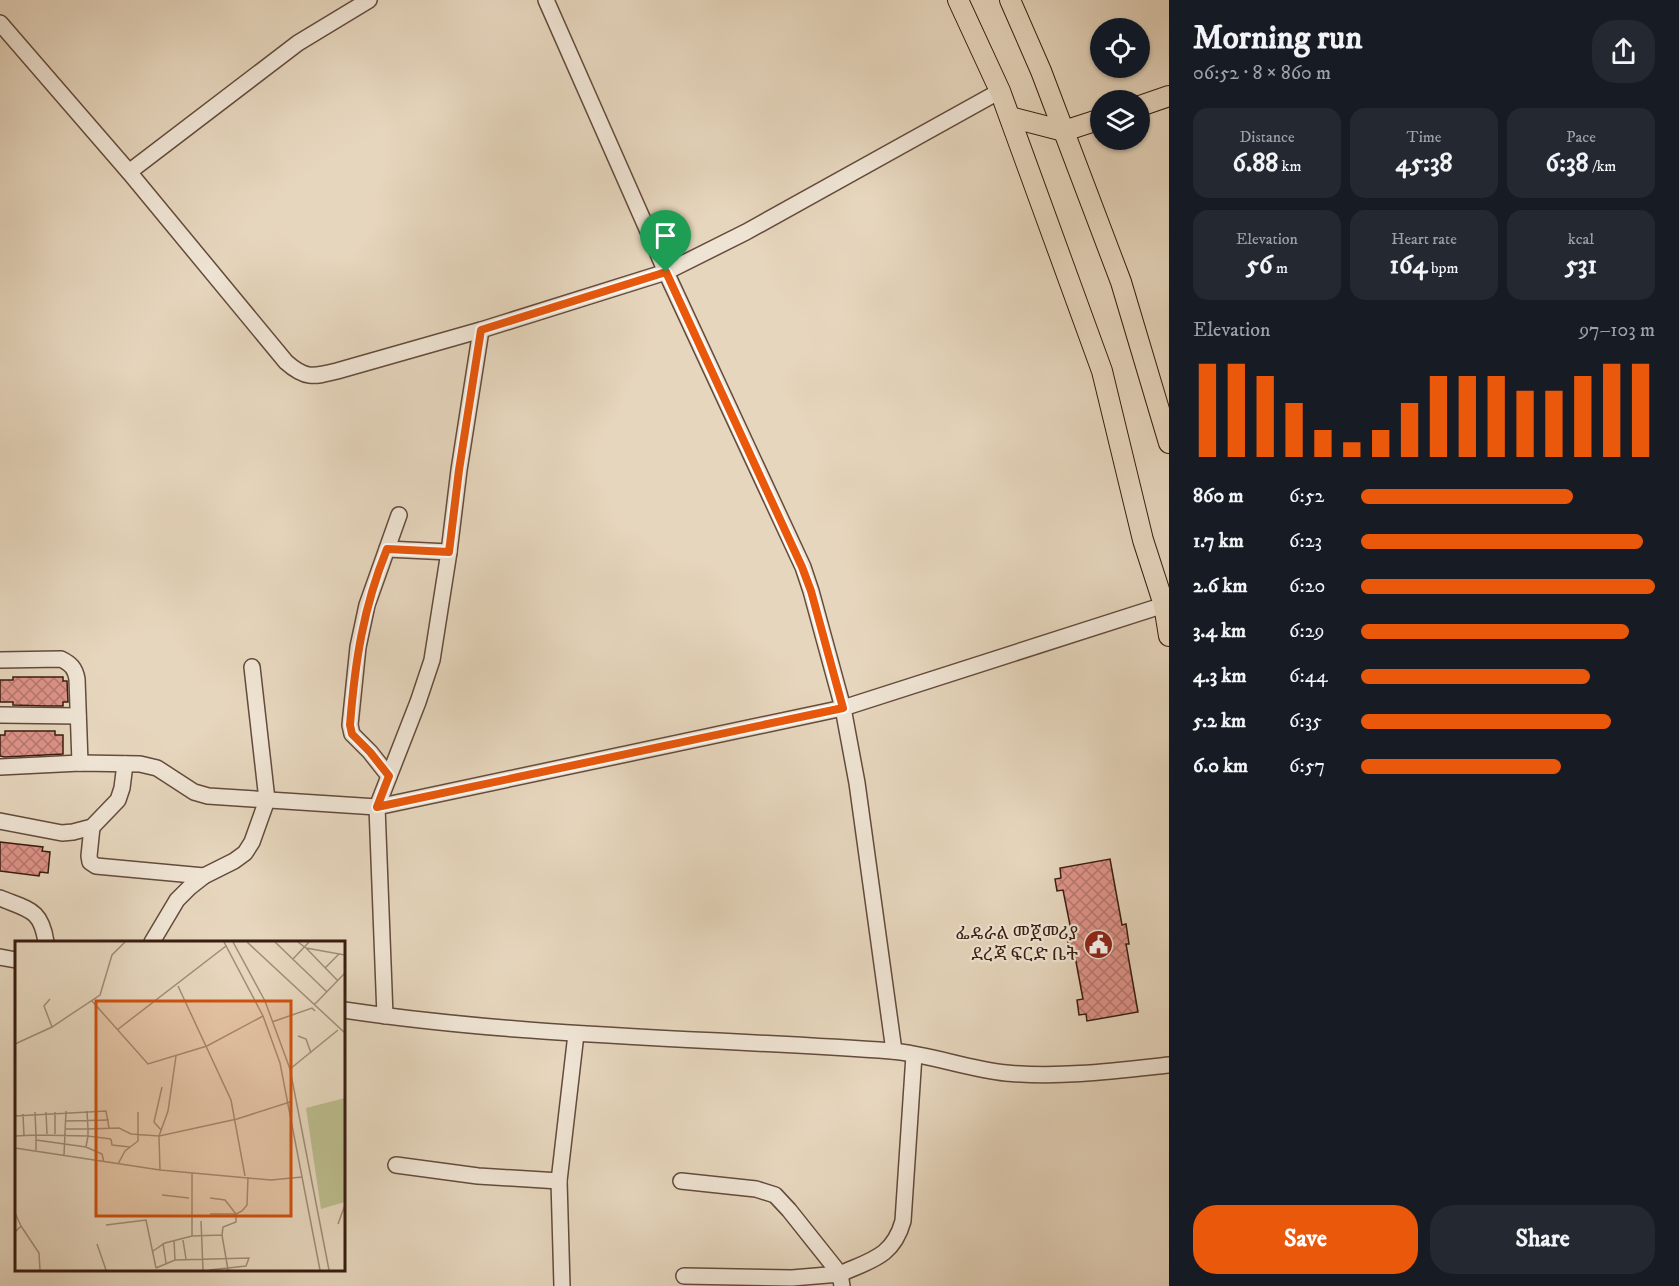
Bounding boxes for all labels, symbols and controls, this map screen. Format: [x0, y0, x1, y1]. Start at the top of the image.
map controls [1090, 18, 1150, 150]
button: locate [1090, 18, 1150, 78]
text: Morning run [1193, 18, 1362, 59]
button: share [1592, 20, 1655, 83]
text: 06:52 · 8 × 860 m [1193, 61, 1331, 86]
button: layers [1090, 90, 1150, 150]
text: Distance [1239, 127, 1295, 147]
text: Time [1407, 127, 1441, 147]
text: Pace [1566, 127, 1596, 147]
text: 6.88 [1232, 147, 1278, 180]
text: 45:38 [1395, 147, 1453, 180]
text: 6:38 [1546, 147, 1589, 180]
text: km [1278, 156, 1302, 176]
text: /km [1589, 156, 1616, 176]
pin [640, 210, 691, 272]
icon: arrive [649, 219, 682, 252]
text: Elevation [1236, 229, 1298, 249]
text: Heart rate [1391, 229, 1457, 249]
text: kcal [1568, 229, 1594, 249]
text: 56 [1246, 249, 1273, 282]
text: 164 [1390, 249, 1427, 282]
text: 531 [1565, 249, 1597, 282]
text: m [1273, 258, 1288, 278]
text: bpm [1427, 258, 1458, 278]
text: Elevation [1193, 318, 1270, 343]
text: 97–103 m [1579, 318, 1655, 343]
text: 860 m [1193, 484, 1244, 509]
text: 6:52 [1289, 484, 1324, 509]
text: 1.7 km [1193, 529, 1244, 554]
text: 6:23 [1289, 529, 1322, 554]
text: 2.6 km [1193, 574, 1248, 599]
text: 6:20 [1289, 574, 1325, 599]
text: 3.4 km [1193, 619, 1246, 644]
text: 6:29 [1289, 619, 1324, 644]
text: 4.3 km [1193, 664, 1246, 689]
text: 6:44 [1289, 664, 1328, 689]
text: 5.2 km [1193, 709, 1246, 734]
text: 6:35 [1289, 709, 1322, 734]
text: 6.0 km [1193, 754, 1248, 779]
text: 6:57 [1289, 754, 1325, 779]
place label: ፌዴራል መጀመሪያ ደረጃ ፍርድ ቤት [955, 923, 1078, 966]
public building icon: ፌዴራል መጀመሪያ ደረጃ ፍርድ ቤት [1083, 928, 1115, 960]
inset map [15, 941, 345, 1271]
button: Save [1193, 1205, 1418, 1274]
button: Share [1430, 1205, 1655, 1274]

